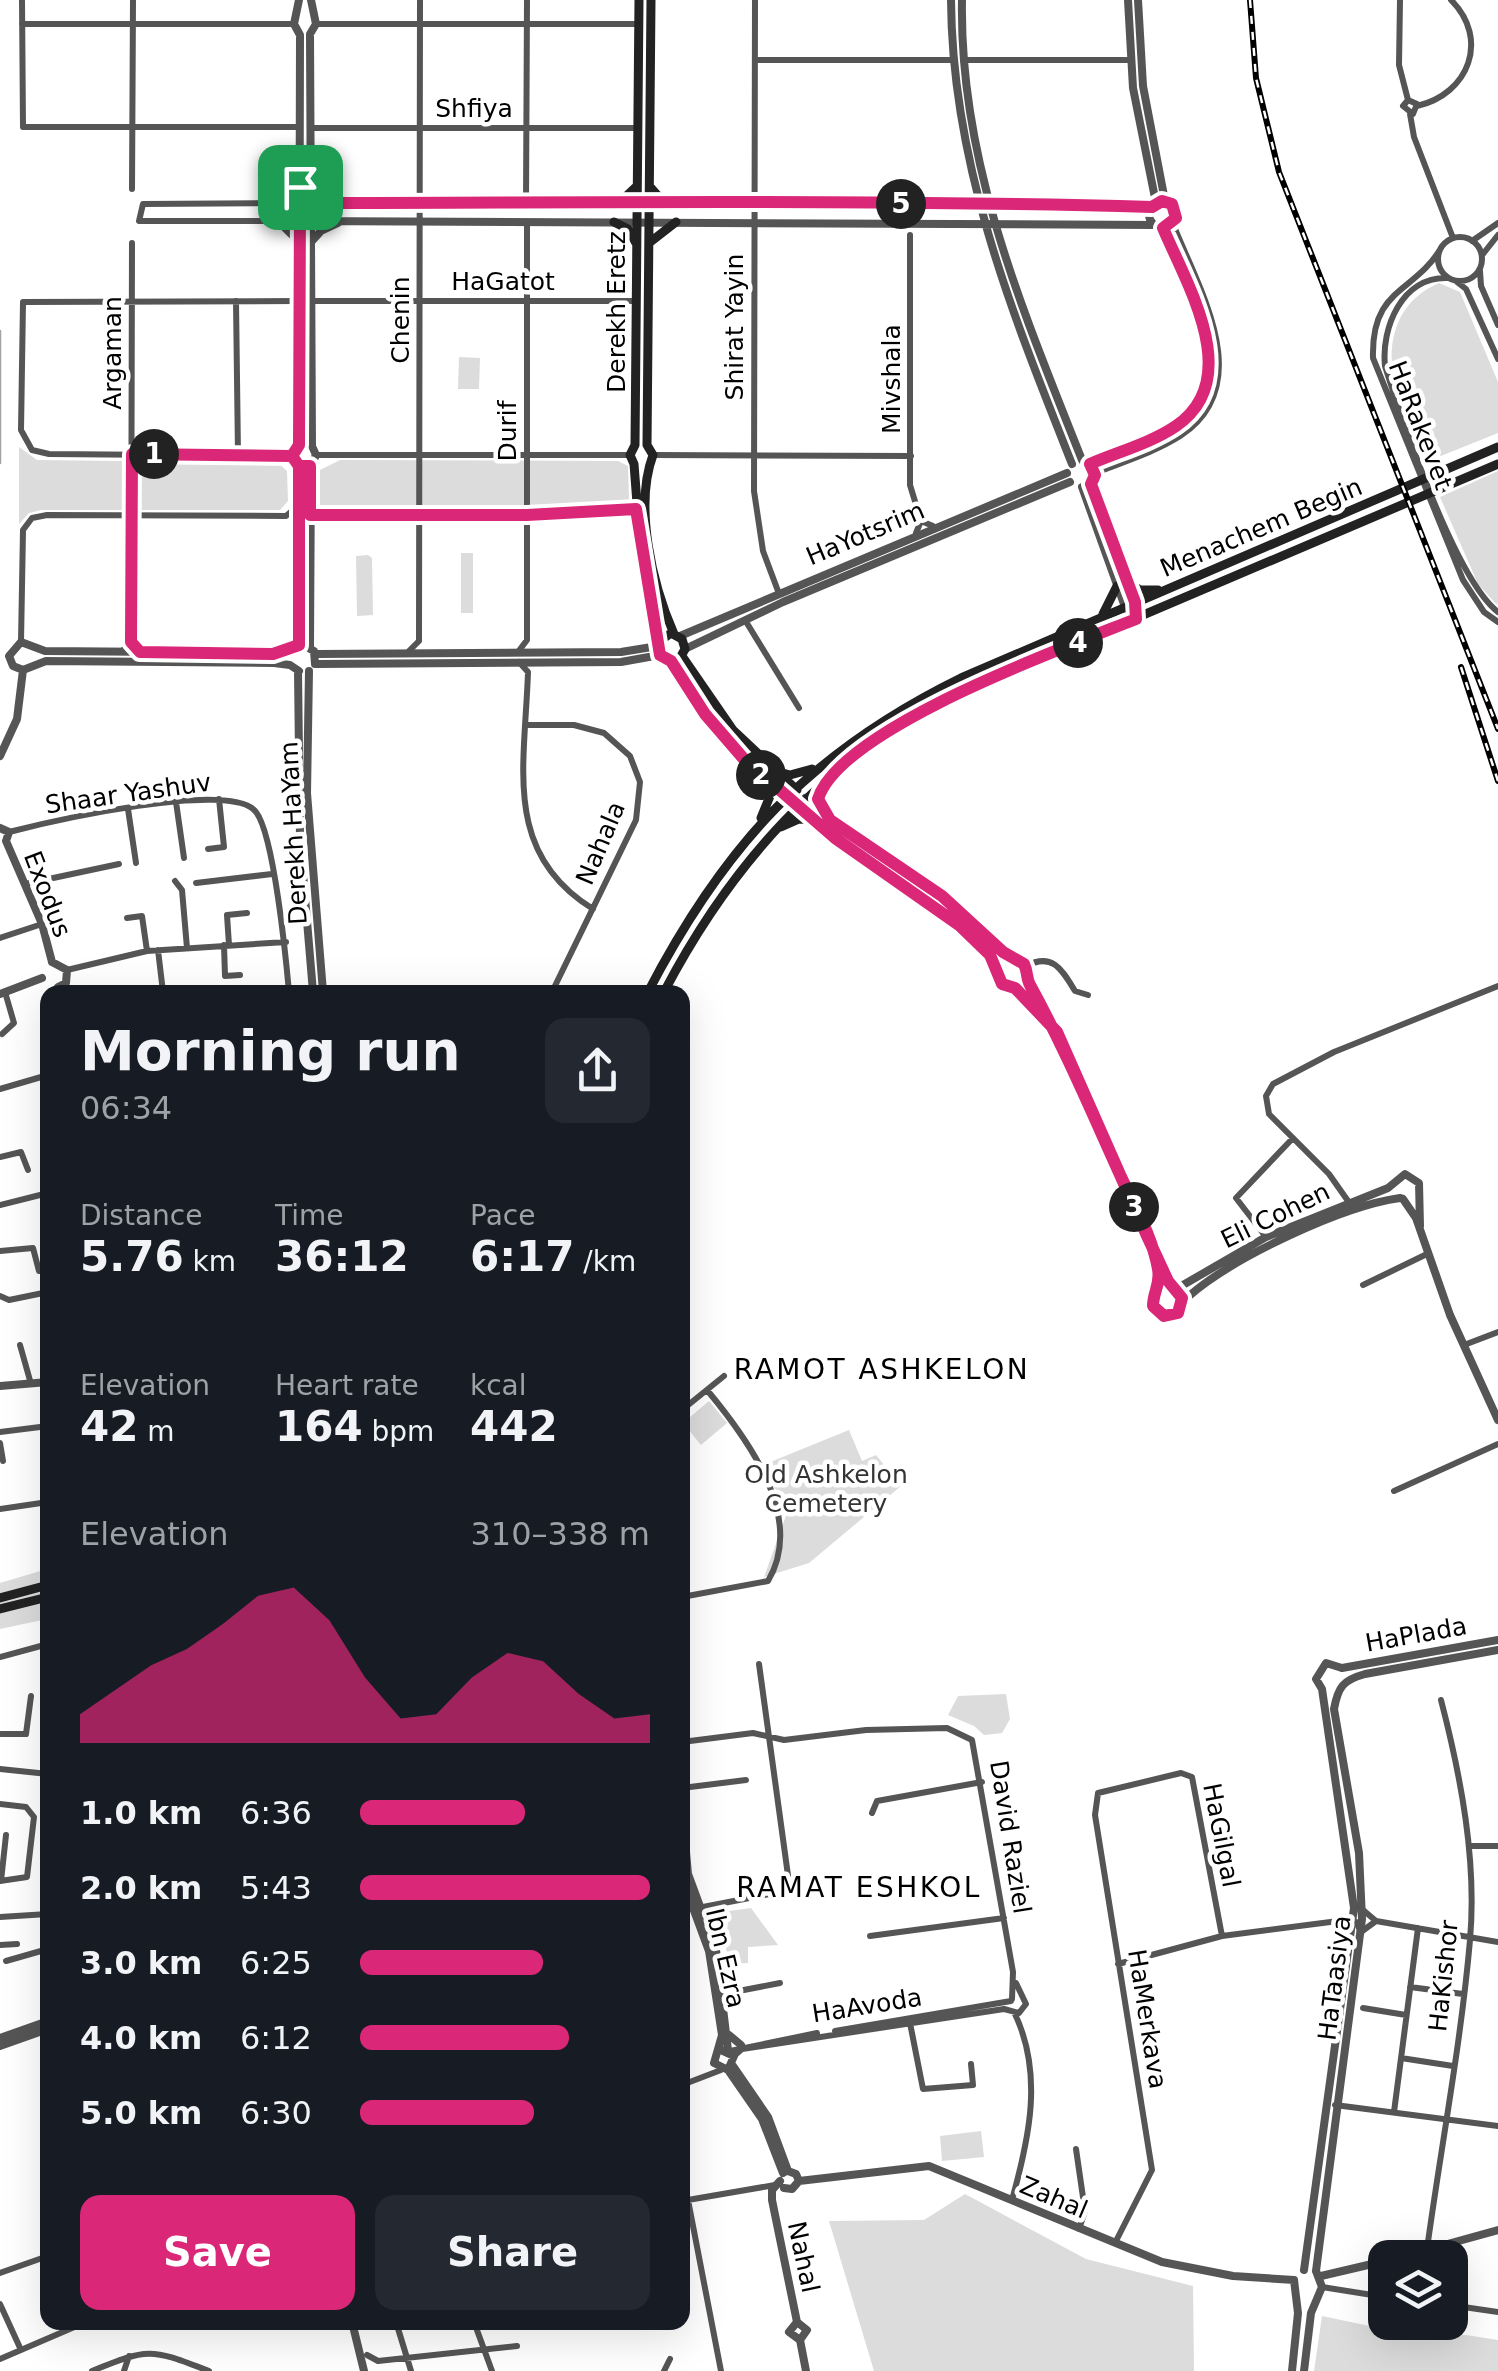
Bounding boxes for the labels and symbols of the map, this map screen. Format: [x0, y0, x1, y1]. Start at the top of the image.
street label: Shfiya [435, 94, 513, 123]
pin [258, 145, 343, 230]
pin: 5 [876, 179, 926, 229]
street label: Derekh Eretz [602, 231, 631, 393]
street label: Shirat Yayin [720, 254, 749, 400]
street label: HaGatot [451, 267, 555, 296]
street label: Chenin [386, 276, 415, 364]
street label: Argaman [98, 296, 127, 410]
street label: Mivshala [877, 324, 906, 434]
street label: HaRakevet [1383, 357, 1458, 494]
street label: Durif [493, 399, 522, 462]
pin: 1 [129, 429, 179, 479]
street label: Menachem Begin [1156, 472, 1367, 583]
street label: HaYotsrim [802, 496, 929, 571]
pin: 4 [1053, 618, 1103, 668]
street label: Derekh HaYam [274, 741, 313, 925]
pin: 2 [736, 750, 786, 800]
street label: Shaar Yashuv [43, 767, 213, 819]
street label: Nahala [570, 797, 631, 889]
street label: Exodus [18, 847, 77, 941]
street label: Eli Cohen [1216, 1177, 1334, 1254]
pin: 3 [1109, 1182, 1159, 1232]
district label: RAMOT ASHKELON [734, 1353, 1030, 1386]
park label: Old Ashkelon Cemetery [744, 1460, 908, 1518]
street label: HaPlada [1363, 1611, 1469, 1658]
street label: David Raziel [984, 1758, 1037, 1916]
street label: HaGilgal [1197, 1781, 1246, 1890]
district label: RAMAT ESHKOL [736, 1871, 982, 1904]
street label: Ibn Ezra [700, 1905, 751, 2011]
street label: HaTaasiya [1312, 1914, 1357, 2042]
street label: HaKishor [1423, 1918, 1464, 2033]
street label: HaMerkava [1122, 1947, 1173, 2091]
street label: HaAvoda [810, 1982, 924, 2029]
street label: Zahal [1016, 2170, 1092, 2225]
street label: Nahal [782, 2219, 825, 2295]

